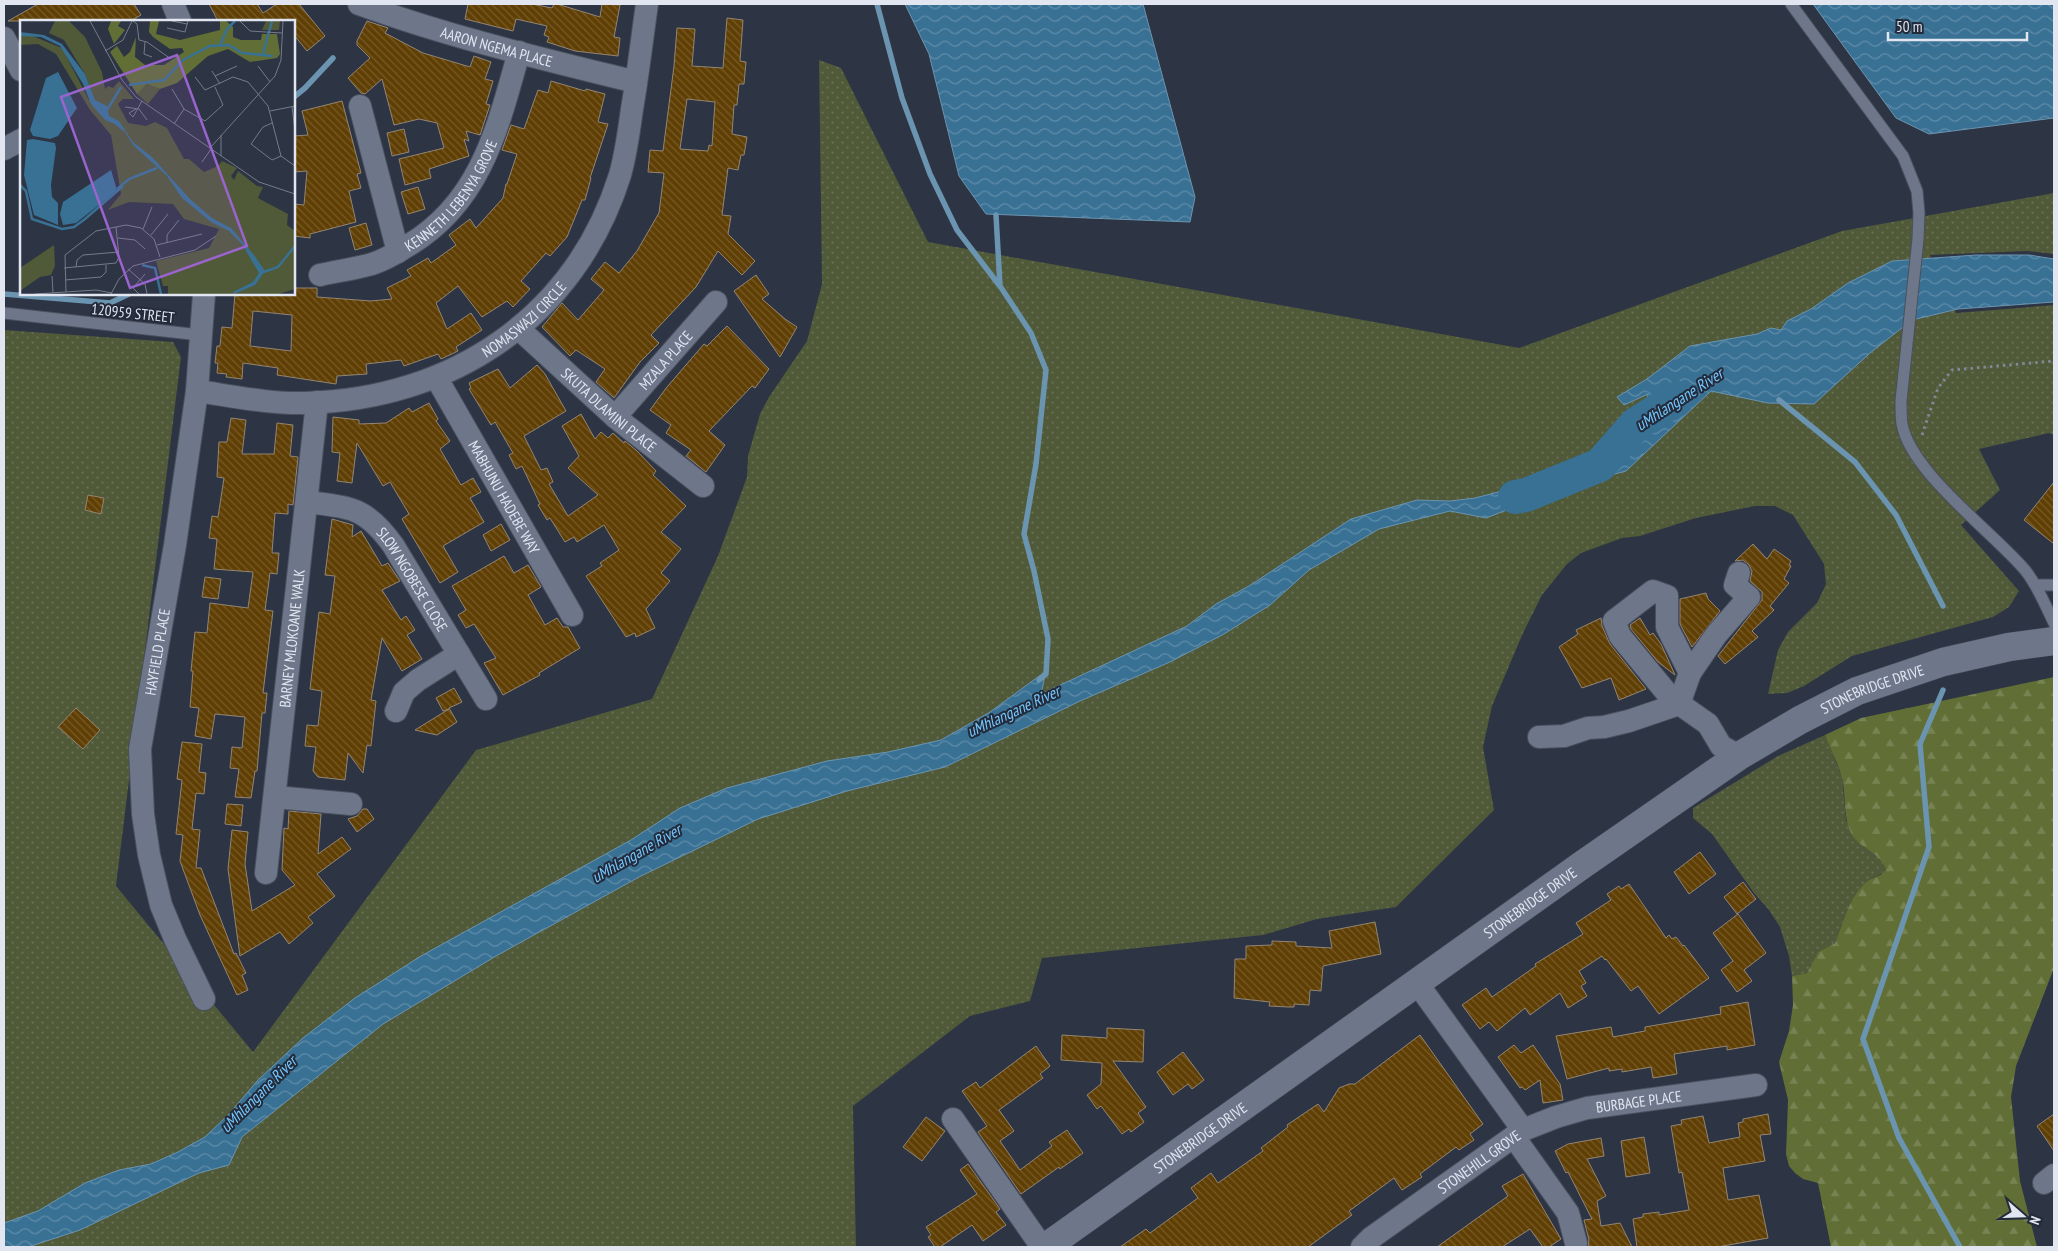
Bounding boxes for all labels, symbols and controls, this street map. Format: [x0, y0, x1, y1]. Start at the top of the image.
scale bar [1888, 10, 2027, 42]
text: 50 m [1896, 17, 1922, 36]
inset map [20, 20, 295, 295]
street label: AARON NGEMA PLACE [438, 22, 554, 70]
street label: KENNETH LEBENYA GROVE [401, 137, 501, 255]
street label: NOMASWAZI CIRCLE [478, 277, 570, 361]
street label: 120959 STREET [90, 299, 176, 327]
street label: MZALA PLACE [634, 326, 696, 393]
water label: uMhlangane River [1632, 362, 1729, 435]
street label: SKUTA DLAMINI PLACE [558, 363, 661, 456]
street label: MABHUNU HADEBE WAY [465, 437, 544, 557]
street label: SLOW NGOBESE CLOSE [373, 523, 452, 635]
street label: BARNEY MLOKOANE WALK [274, 568, 308, 708]
street label: HAYFIELD PLACE [140, 607, 173, 697]
street label: STONEBRIDGE DRIVE [1817, 660, 1926, 718]
water label: uMhlangane River [963, 680, 1065, 741]
water label: uMhlangane River [588, 818, 687, 887]
street label: STONEBRIDGE DRIVE [1479, 863, 1580, 942]
water label: uMhlangane River [216, 1050, 302, 1136]
street label: BURBAGE PLACE [1595, 1086, 1683, 1116]
street label: STONEBRIDGE DRIVE [1150, 1098, 1250, 1177]
street label: STONEHILL GROVE [1434, 1125, 1524, 1197]
north arrow [1998, 1191, 2048, 1241]
text: N [2025, 1214, 2045, 1227]

